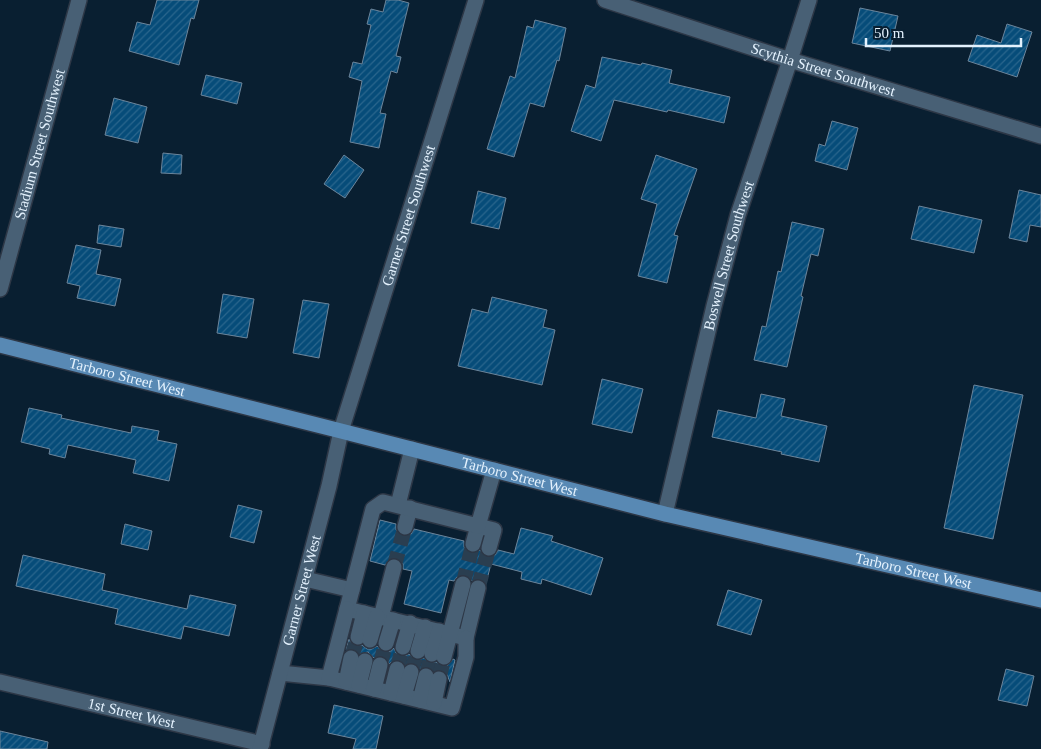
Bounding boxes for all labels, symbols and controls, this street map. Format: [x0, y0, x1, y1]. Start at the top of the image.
scale bar [866, 15, 1021, 47]
text: 50 m [874, 25, 905, 41]
street label: Scythia Street Southwest [749, 40, 898, 100]
street label: Stadium Street Southwest [11, 67, 68, 221]
street label: Garner Street Southwest [379, 142, 438, 288]
street label: Boswell Street Southwest [701, 178, 757, 332]
street label: Tarboro Street West [67, 355, 188, 400]
street label: Tarboro Street West [460, 454, 580, 499]
street label: Garner Street West [279, 533, 324, 647]
street label: Tarboro Street West [854, 550, 974, 592]
street label: 1st Street West [86, 695, 178, 731]

